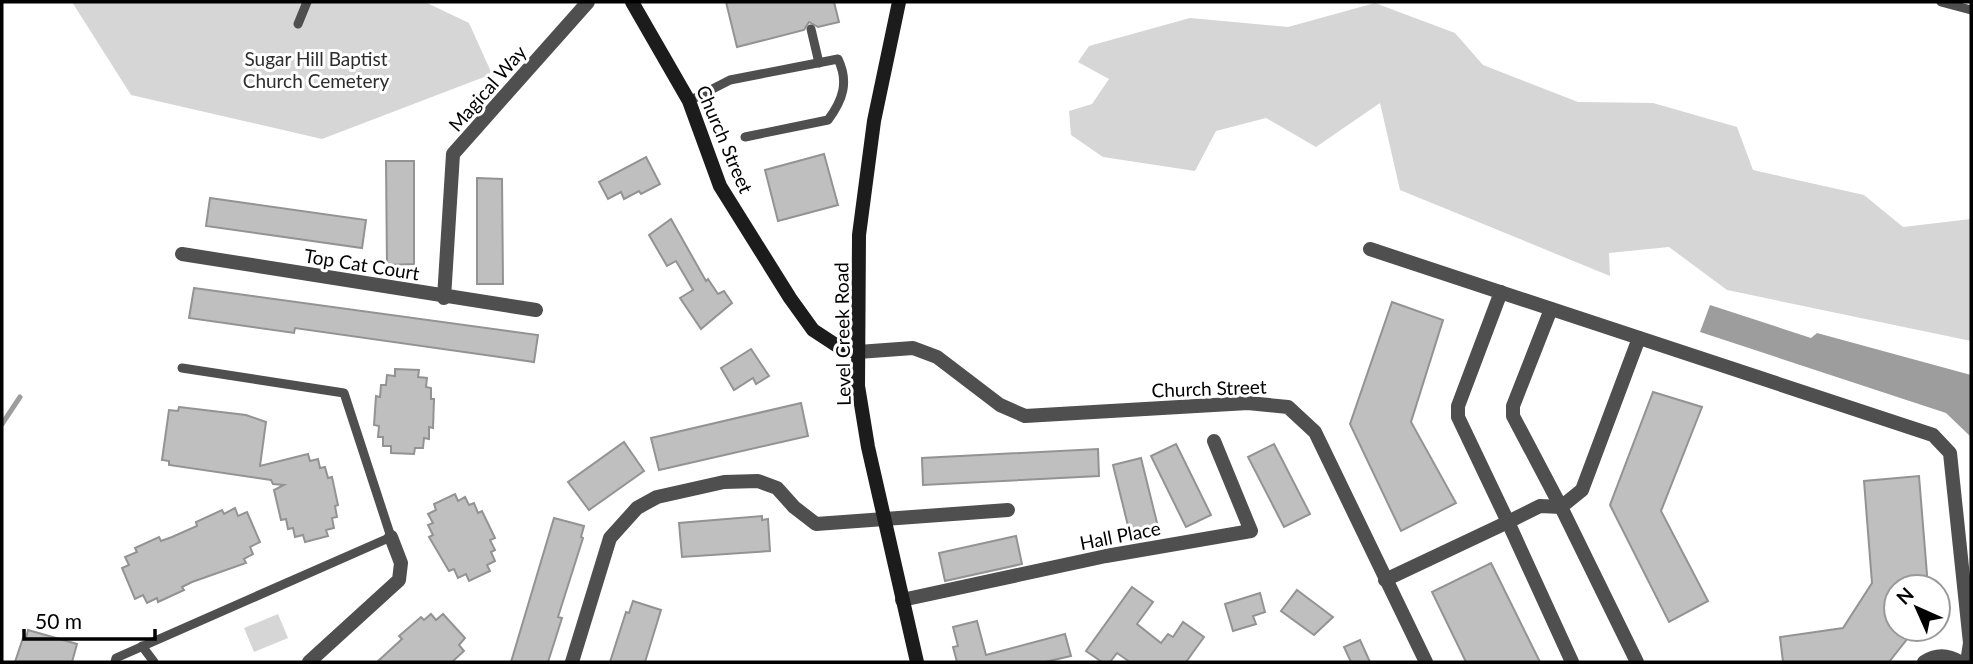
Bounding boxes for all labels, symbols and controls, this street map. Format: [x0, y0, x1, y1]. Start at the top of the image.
street label: Magical Way [443, 40, 531, 136]
park label: Sugar Hill Baptist Church Cemetery [243, 47, 389, 92]
street label: Church Street [692, 82, 758, 197]
street label: Top Cat Court [303, 244, 421, 284]
street label: Level Creek Road [829, 262, 855, 406]
street label: Church Street [1151, 374, 1267, 401]
street label: Hall Place [1078, 516, 1162, 554]
north arrow [1882, 573, 1952, 643]
text: N [1891, 582, 1918, 609]
scale bar [24, 598, 156, 642]
text: 50 m [35, 608, 82, 633]

